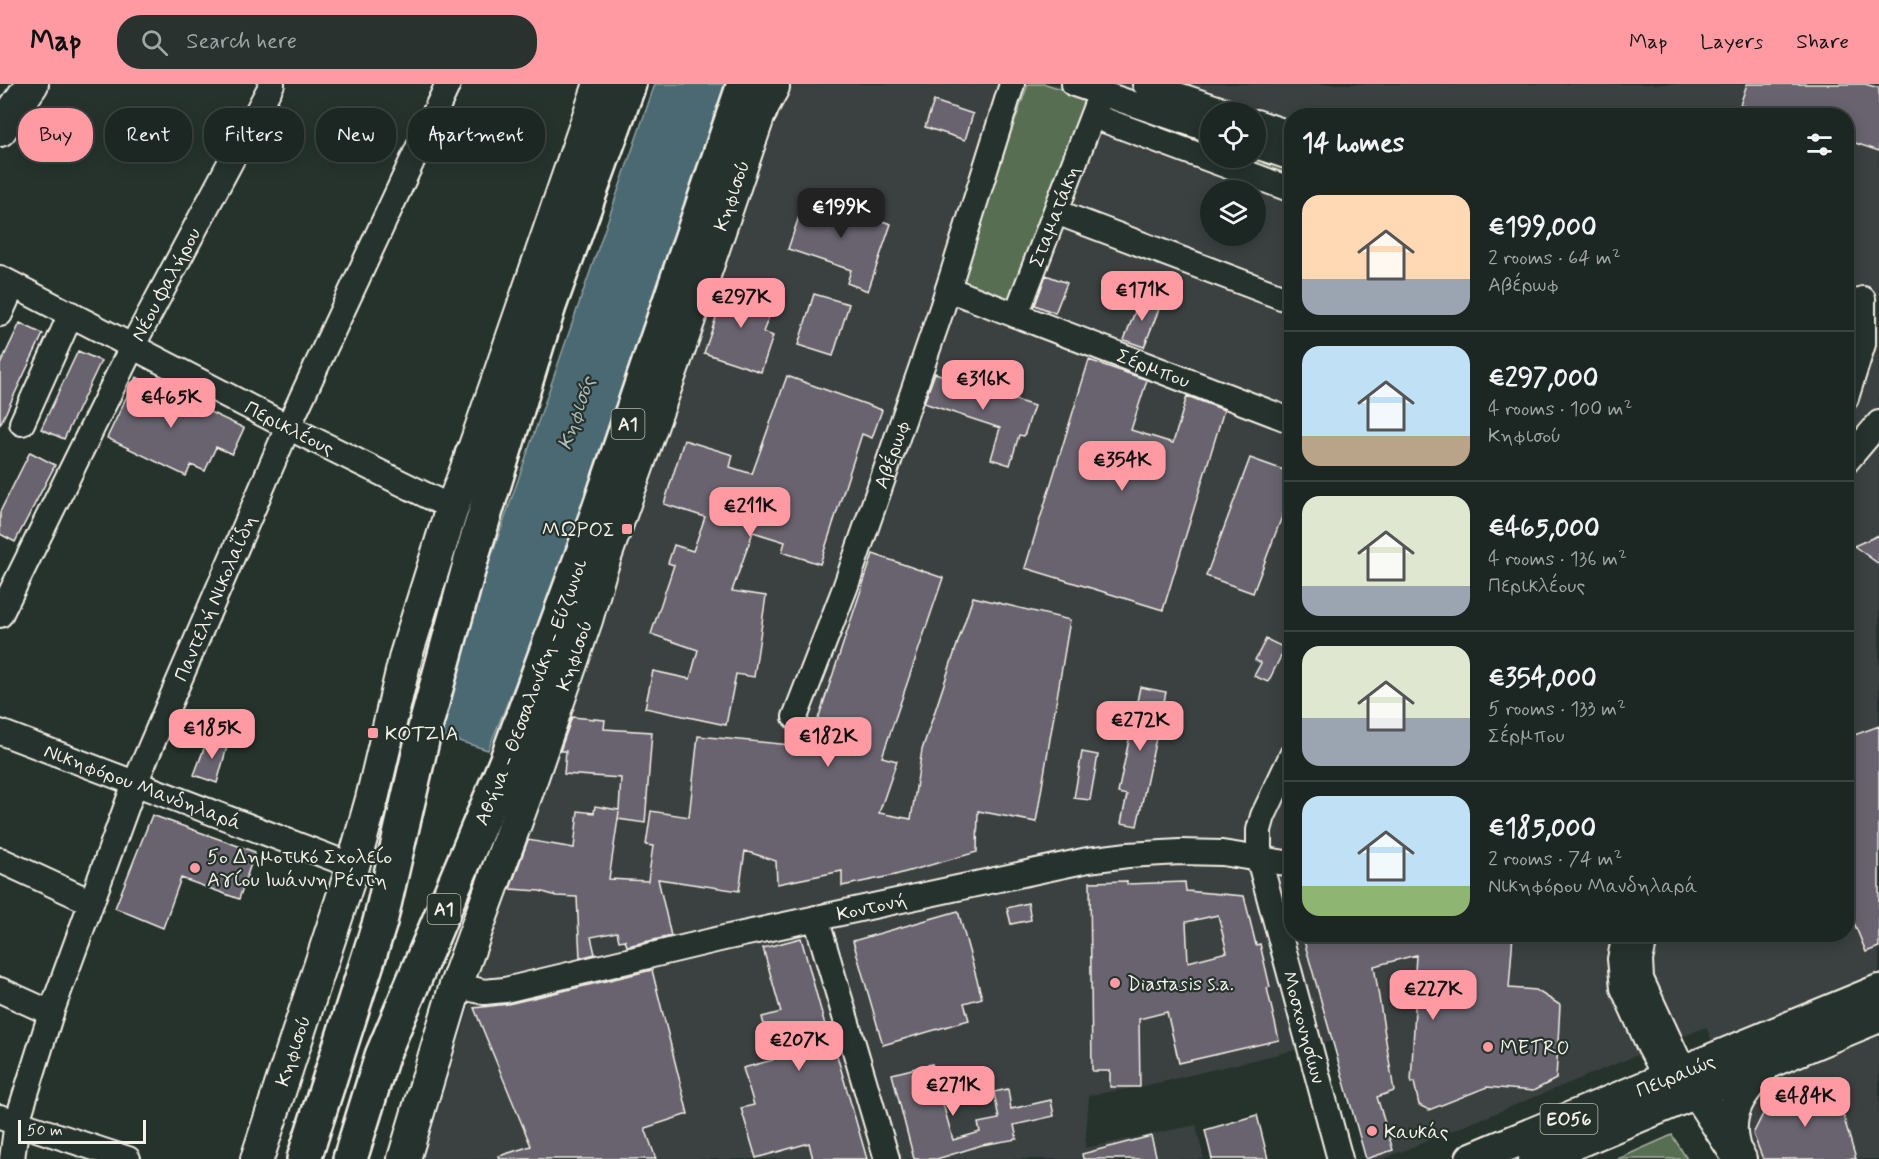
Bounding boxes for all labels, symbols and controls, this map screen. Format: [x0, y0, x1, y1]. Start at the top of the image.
search box [117, 15, 537, 69]
text: Map [30, 24, 81, 61]
icon: search [138, 26, 171, 59]
text: Search here [186, 28, 297, 56]
text: Map [1629, 28, 1667, 56]
text: Layers [1700, 28, 1763, 56]
text: Share [1796, 28, 1849, 56]
map controls [1200, 102, 1266, 246]
button: locate [1200, 102, 1266, 168]
chip: Buy [18, 108, 93, 162]
chip: Rent [105, 108, 192, 162]
chip: Filters [204, 108, 304, 162]
chip: New [316, 108, 396, 162]
chip: Apartment [408, 108, 545, 162]
text: 14 homes [1302, 127, 1404, 161]
icon: filters [1803, 128, 1836, 161]
street label: Κηφισού [708, 157, 757, 235]
street label: Σταματάκη [1024, 162, 1087, 271]
button: layers [1200, 180, 1266, 246]
pin: €199K [799, 188, 883, 239]
text: €199K [812, 194, 870, 221]
text: €199,000 [1488, 211, 1597, 245]
icon: home [1350, 219, 1422, 291]
street label: Νέου Φαλήρου [125, 223, 208, 347]
text: 2 rooms · 64 m² [1488, 245, 1621, 272]
pin: €171K [1100, 271, 1184, 322]
text: Αβέρωφ [1488, 272, 1559, 299]
text: €171K [1115, 277, 1169, 304]
pin: €297K [699, 278, 783, 329]
text: €297K [711, 284, 771, 311]
street label: Σέρμπου [1112, 343, 1193, 396]
pin: €316K [941, 360, 1025, 411]
text: €297,000 [1488, 362, 1598, 396]
text: €316K [956, 366, 1010, 393]
icon: home [1350, 370, 1422, 442]
water label: Κηφισός [551, 371, 603, 454]
pin: €465K [129, 378, 213, 429]
text: €465K [140, 384, 202, 411]
street label: Περικλέους [239, 395, 339, 463]
text: 4 rooms · 100 m² [1488, 396, 1632, 423]
road number: Α1 [612, 409, 644, 439]
street label: Αβέρωφ [868, 417, 917, 493]
text: Κηφισού [1488, 423, 1561, 450]
pin: €354K [1080, 441, 1164, 492]
text: €354K [1093, 447, 1151, 474]
pin: €211K [708, 487, 792, 538]
text: €211K [723, 493, 777, 520]
street label: Παντελή Νικολαΐδη [168, 511, 264, 686]
text: €465,000 [1488, 512, 1600, 546]
place label: ΜΩΡΟΣ [542, 517, 615, 544]
icon: home [1350, 520, 1422, 592]
marker: ΜΩΡΟΣ [620, 522, 634, 536]
text: 4 rooms · 136 m² [1488, 546, 1627, 573]
street label: Αθήνα - Θεσσαλονίκη - Εύζωνοι [469, 555, 595, 830]
text: Περικλέους [1488, 573, 1585, 600]
street label: Κηφισού [551, 617, 600, 695]
text: €354,000 [1488, 662, 1597, 696]
icon: home [1350, 670, 1422, 742]
text: 5 rooms · 133 m² [1488, 696, 1626, 723]
pin: €272K [1098, 701, 1182, 752]
text: €272K [1110, 707, 1170, 734]
pin: €185K [170, 709, 254, 760]
text: €185K [183, 715, 241, 742]
pin: €182K [786, 717, 870, 768]
place label: ΚΟΤΖΙΑ [385, 721, 459, 748]
text: €182K [798, 723, 858, 750]
text: Σέρμπου [1488, 723, 1564, 750]
marker: ΚΟΤΖΙΑ [366, 726, 380, 740]
street label: Νικηφόρου Μανδηλαρά [40, 738, 246, 838]
text: €185,000 [1488, 812, 1596, 846]
icon: home [1350, 820, 1422, 892]
place label: 5ο Δημοτικό Σχολείο Αγίου Ιωάννη Ρέντη [207, 844, 392, 894]
text: 2 rooms · 74 m² [1488, 846, 1622, 873]
marker: 5ο Δημοτικό Σχολείο Αγίου Ιωάννη Ρέντη [188, 861, 202, 875]
text: Νικηφόρου Μανδηλαρά [1488, 873, 1697, 900]
street label: Κοντονή [834, 887, 909, 928]
road number: Α1 [428, 894, 460, 924]
street label: Μοσχονησίων [1275, 968, 1331, 1087]
pin: €227K [1391, 970, 1475, 1021]
place label: Diastasis s.a. [1127, 971, 1234, 998]
marker: Diastasis s.a. [1108, 976, 1122, 990]
text: €227K [1404, 976, 1462, 1003]
street label: Κηφισού [270, 1012, 318, 1090]
pin: €207K [757, 1021, 841, 1072]
text: €207K [769, 1027, 829, 1054]
place label: METRO [1500, 1035, 1570, 1062]
marker: METRO [1481, 1040, 1495, 1054]
street label: Πειραιώς [1632, 1048, 1720, 1105]
pin: €271K [911, 1066, 995, 1117]
text: €271K [926, 1072, 980, 1099]
pin: €484K [1763, 1077, 1847, 1128]
text: €484K [1774, 1083, 1836, 1110]
road number: ΕΟ56 [1540, 1104, 1598, 1134]
scale bar [18, 1117, 146, 1144]
place label: Καυκάς [1384, 1119, 1449, 1146]
text: 50 m [27, 1120, 63, 1141]
marker: Καυκάς [1365, 1124, 1379, 1138]

